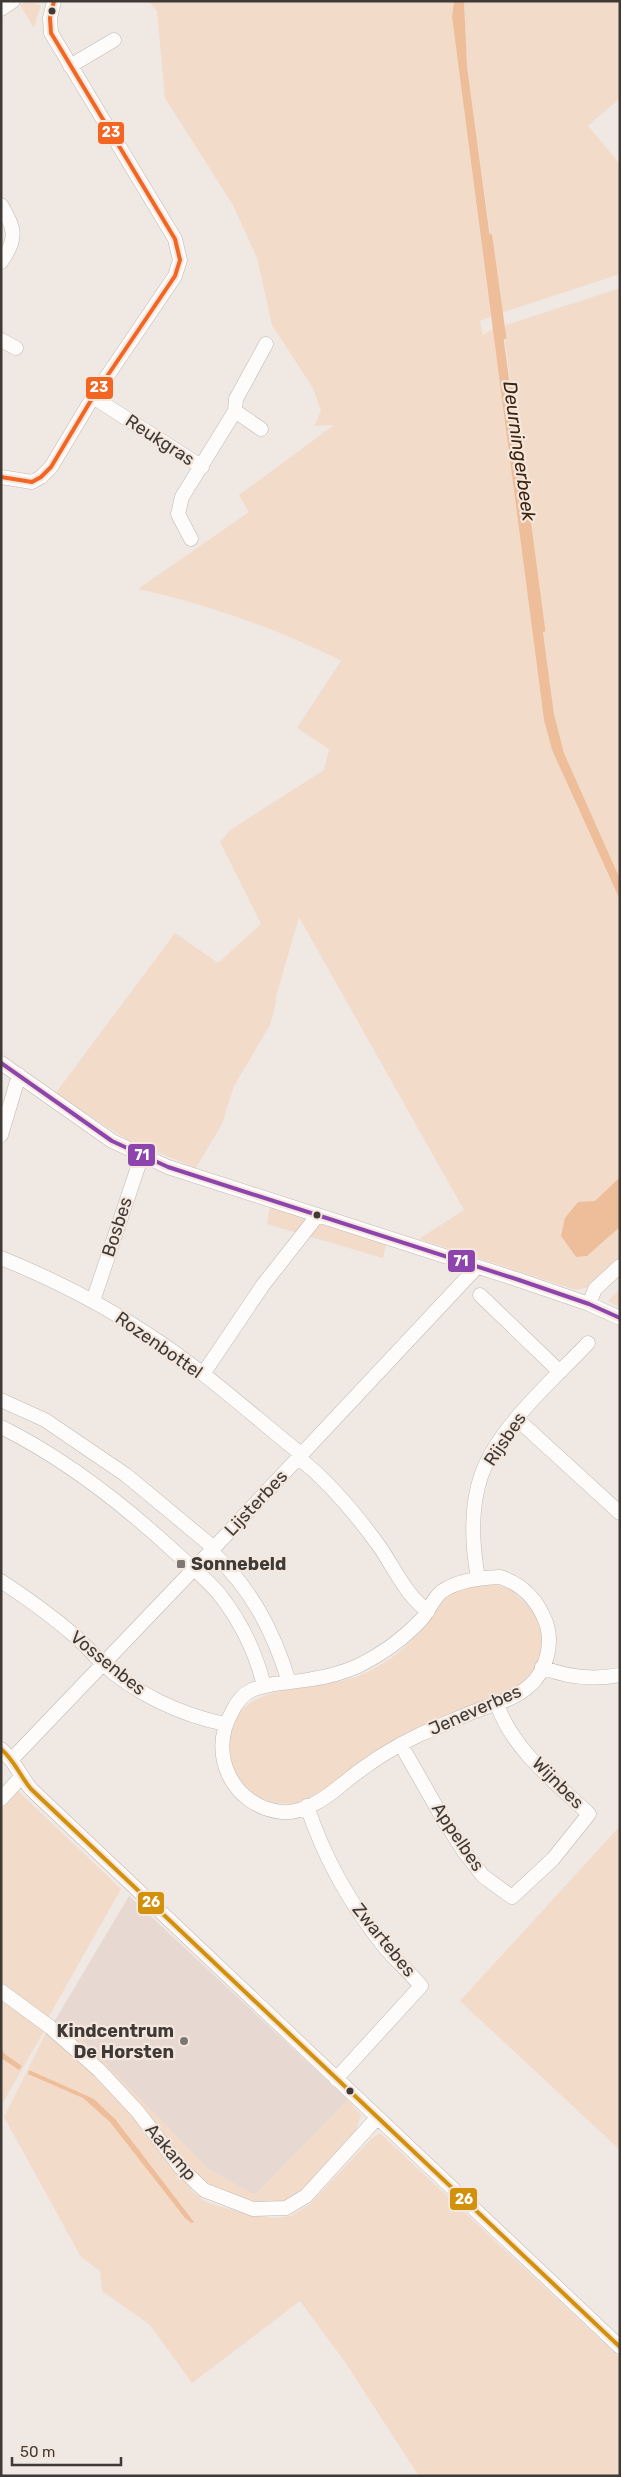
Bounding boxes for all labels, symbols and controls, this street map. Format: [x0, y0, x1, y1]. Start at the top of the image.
unlabelled marker [47, 6, 57, 16]
line badge: 23 [97, 121, 125, 145]
text: 23 [102, 124, 120, 141]
line badge: 23 [85, 376, 114, 400]
text: 23 [90, 379, 108, 396]
water label: Deurningerbeek [498, 379, 541, 523]
street label: Reukgras [121, 410, 199, 470]
line badge: 71 [127, 1143, 156, 1167]
text: 71 [135, 1147, 150, 1164]
street label: Bosbes [97, 1194, 137, 1260]
unlabelled marker [312, 1210, 322, 1220]
line badge: 71 [447, 1249, 476, 1273]
text: 71 [454, 1253, 469, 1270]
street label: Rozenbottel [111, 1307, 207, 1383]
street label: Rijsbes [479, 1408, 531, 1470]
street label: Lijsterbes [220, 1465, 292, 1541]
place label: Sonnebeld [191, 1553, 286, 1575]
marker: Sonnebeld [175, 1558, 187, 1570]
street label: Vossenbes [66, 1626, 150, 1700]
street label: Jeneverbes [425, 1680, 525, 1740]
street label: Wijnbes [528, 1753, 588, 1813]
street label: Appelbes [427, 1799, 489, 1875]
line badge: 26 [137, 1891, 165, 1915]
text: 26 [142, 1894, 160, 1911]
street label: Zwartebes [348, 1899, 420, 1981]
place label: Kindcentrum De Horsten [57, 2020, 174, 2063]
marker: Kindcentrum De Horsten [178, 2035, 190, 2047]
unlabelled marker [345, 2086, 355, 2096]
street label: Aakamp [141, 2119, 201, 2185]
line badge: 26 [449, 2187, 478, 2211]
text: 26 [455, 2191, 473, 2208]
scale bar [12, 2434, 121, 2466]
text: 50 m [20, 2443, 55, 2461]

